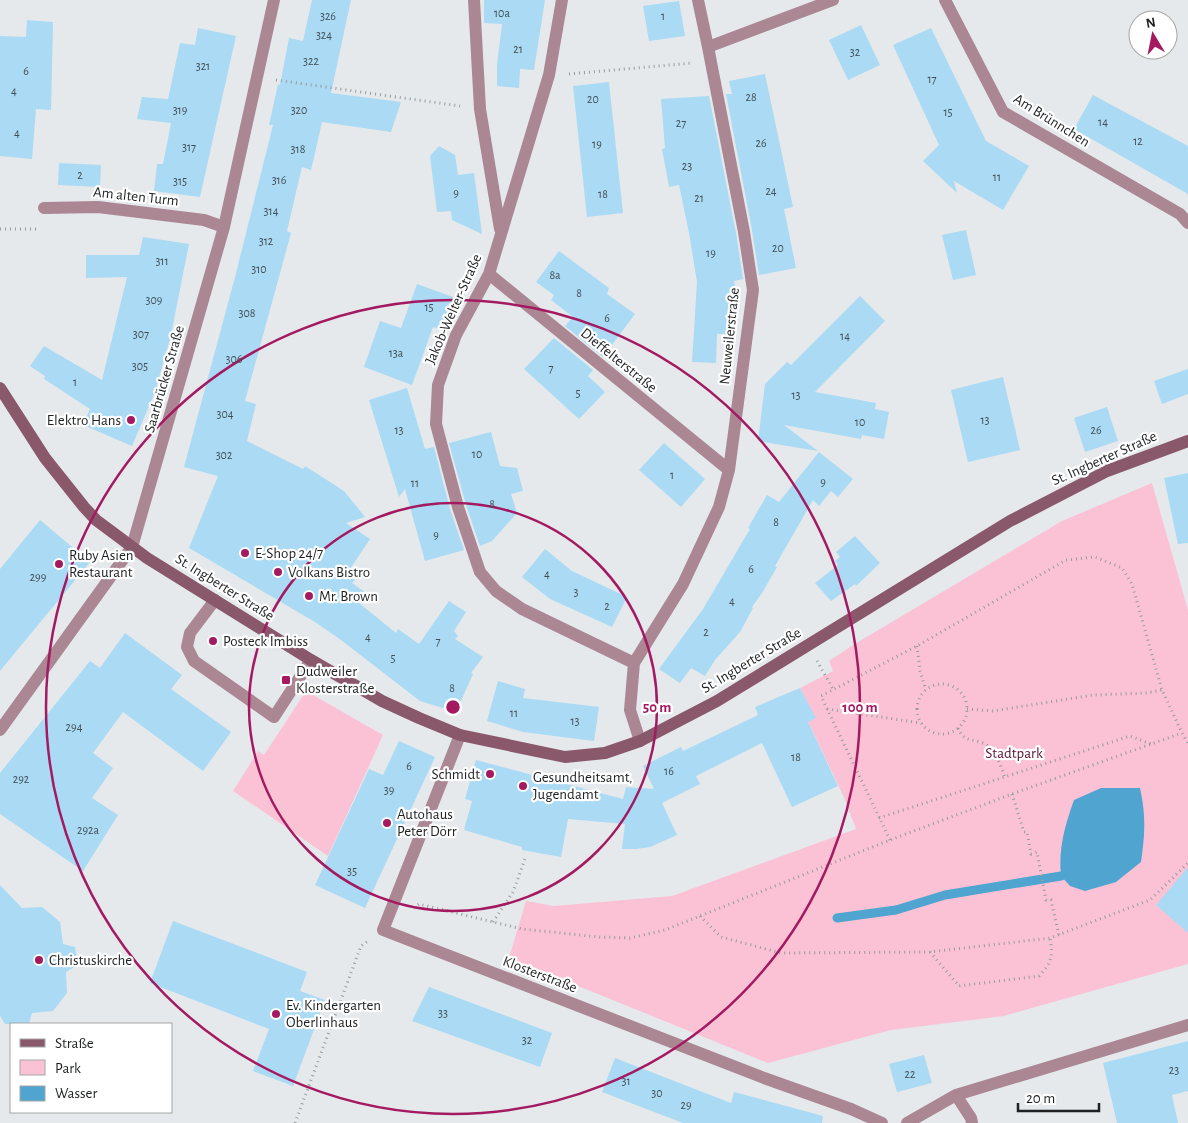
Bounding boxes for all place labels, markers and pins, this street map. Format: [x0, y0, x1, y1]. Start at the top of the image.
place label: Elektro Hans [47, 413, 121, 428]
marker: Elektro Hans [125, 414, 137, 426]
place label: E-Shop 24/7 [255, 546, 323, 561]
marker: E-Shop 24/7 [239, 547, 251, 559]
place label: Ruby Asien Restaurant [69, 548, 134, 580]
marker: Ruby Asien Restaurant [53, 558, 65, 570]
place label: Volkans Bistro [288, 565, 370, 580]
marker: Volkans Bistro [272, 566, 284, 578]
place label: Mr. Brown [319, 589, 378, 604]
marker: Mr. Brown [303, 590, 315, 602]
place label: Posteck Imbiss [223, 634, 308, 649]
marker: Posteck Imbiss [207, 635, 219, 647]
place label: Dudweiler Klosterstraße [296, 664, 374, 696]
marker: Dudweiler Klosterstraße [280, 674, 292, 686]
centre of rings [444, 698, 462, 716]
place label: Schmidt [432, 767, 480, 782]
marker: Schmidt [484, 768, 496, 780]
place label: Gesundheitsamt, Jugendamt [533, 770, 632, 802]
marker: Gesundheitsamt, Jugendamt [517, 780, 529, 792]
place label: Autohaus Peter Dörr [397, 807, 457, 839]
marker: Autohaus Peter Dörr [381, 817, 393, 829]
place label: Christuskirche [49, 953, 132, 968]
marker: Christuskirche [33, 954, 45, 966]
place label: Ev. Kindergarten Oberlinhaus [286, 998, 381, 1030]
marker: Ev. Kindergarten Oberlinhaus [270, 1008, 282, 1020]

